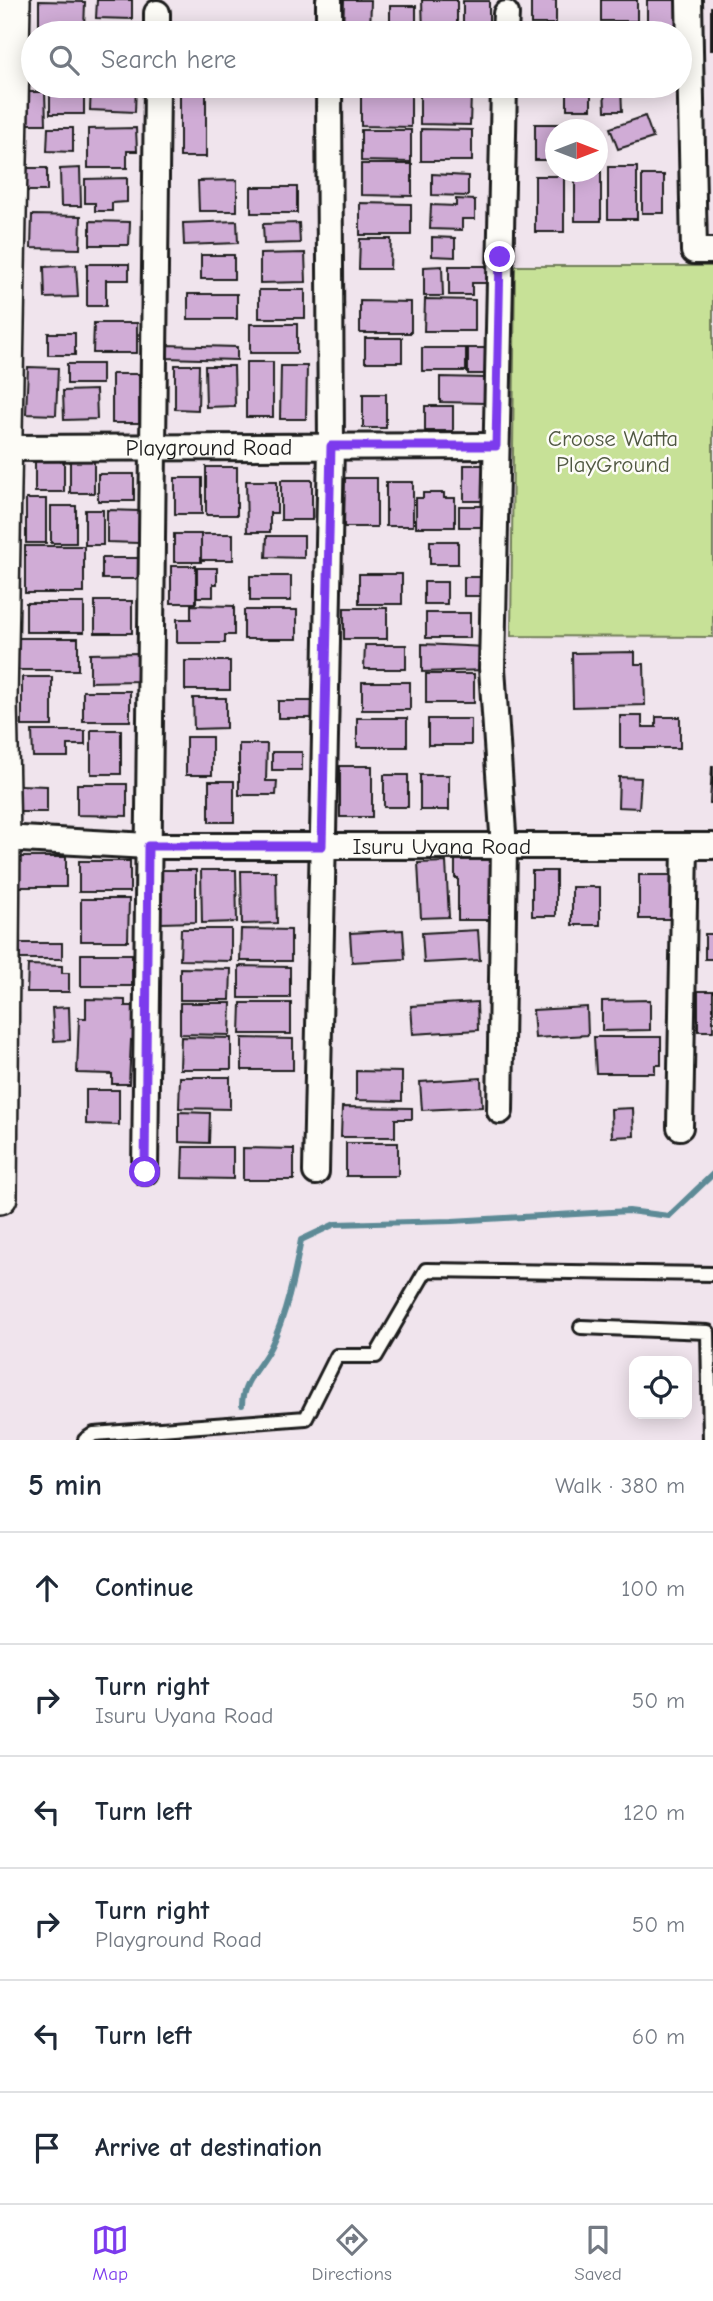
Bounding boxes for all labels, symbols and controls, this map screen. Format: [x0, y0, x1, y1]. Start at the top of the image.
search box [21, 21, 692, 98]
icon: search [45, 41, 83, 79]
text: Search here [101, 45, 236, 75]
north arrow [545, 119, 608, 182]
route end [484, 241, 515, 272]
park label: Croose Watta PlayGround [548, 425, 678, 478]
street label: Playground Road [125, 433, 293, 461]
street label: Isuru Uyana Road [352, 833, 531, 860]
route start [129, 1156, 160, 1187]
map controls [629, 1356, 692, 1419]
button: locate [629, 1356, 692, 1419]
text: 5 min [28, 1468, 102, 1503]
text: Walk · 380 m [555, 1472, 685, 1499]
icon: ahead [28, 1569, 66, 1607]
text: Continue [95, 1573, 193, 1603]
text: 100 m [621, 1575, 685, 1602]
text: Turn right [95, 1672, 209, 1702]
icon: right [28, 1681, 66, 1719]
text: 50 m [632, 1687, 685, 1714]
text: Isuru Uyana Road [95, 1702, 274, 1729]
icon: left [28, 1793, 66, 1831]
text: Turn left [95, 1797, 192, 1827]
text: 120 m [623, 1799, 685, 1826]
text: Turn right [95, 1896, 209, 1926]
icon: right [28, 1905, 66, 1943]
text: 50 m [632, 1911, 685, 1938]
text: Playground Road [95, 1926, 262, 1953]
icon: left [28, 2017, 66, 2055]
text: Turn left [95, 2021, 192, 2051]
text: 60 m [632, 2023, 685, 2050]
icon: arrive [28, 2129, 66, 2167]
text: Arrive at destination [95, 2133, 322, 2163]
tab: Map [91, 2221, 129, 2285]
tab: Directions [312, 2221, 392, 2285]
tab: Saved [574, 2221, 622, 2285]

